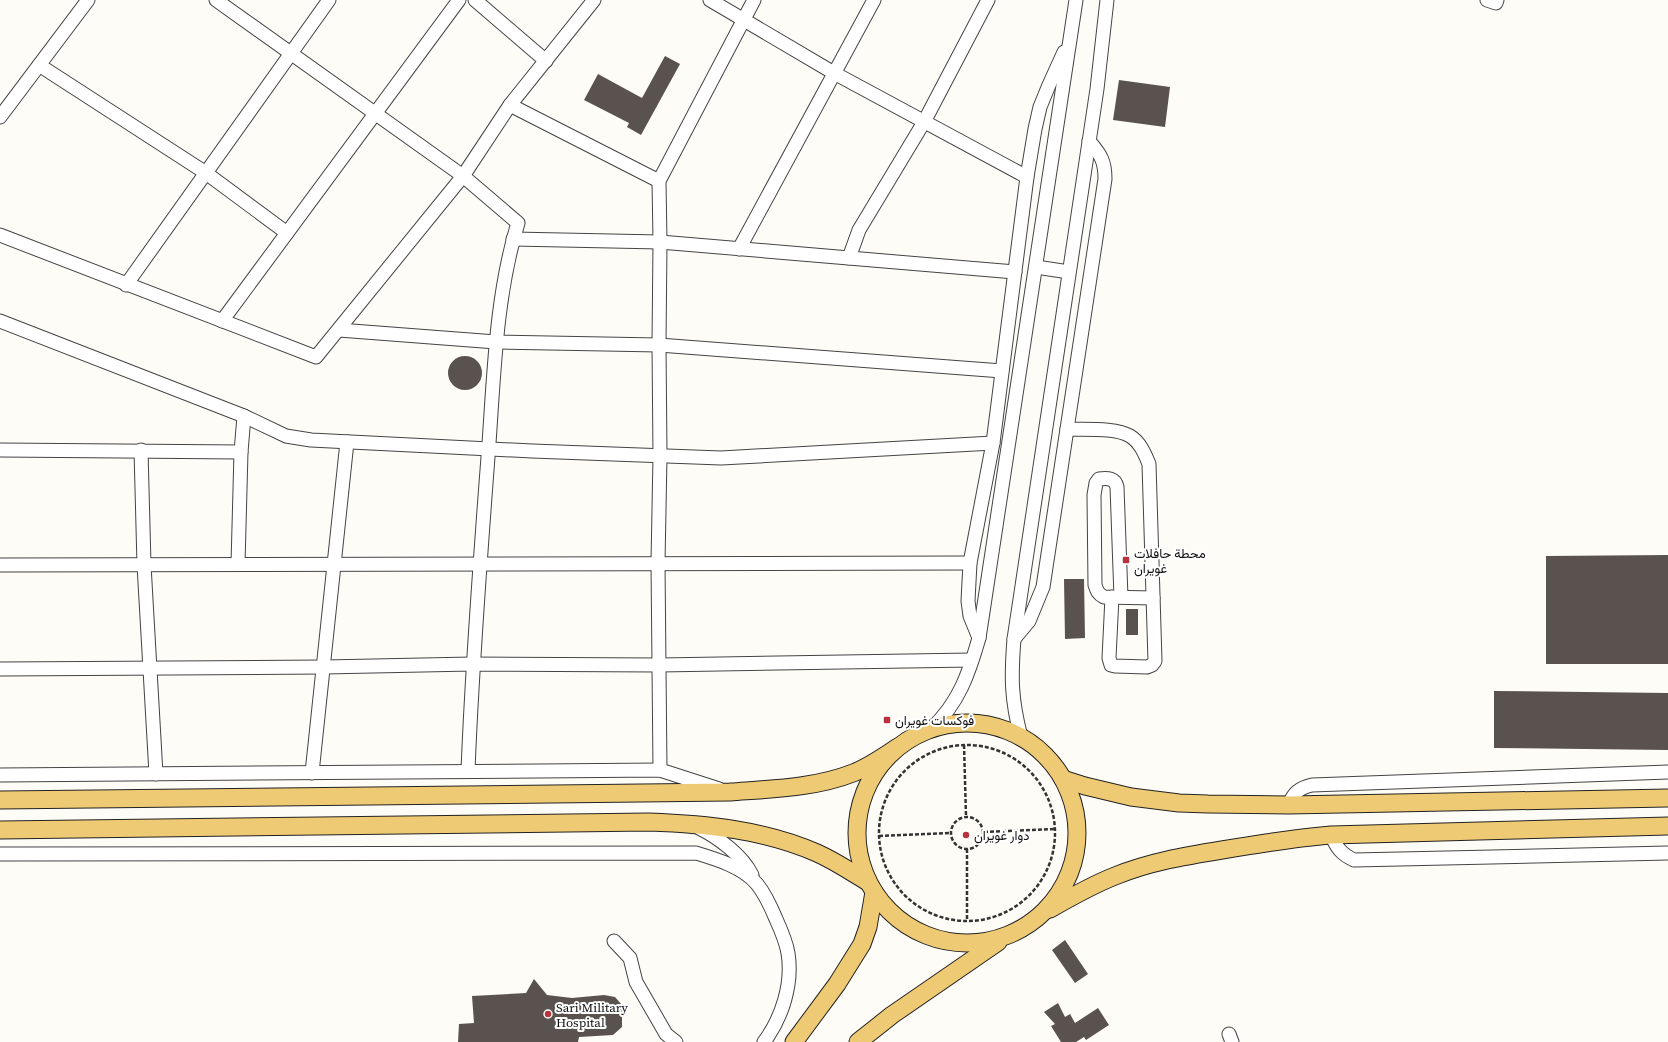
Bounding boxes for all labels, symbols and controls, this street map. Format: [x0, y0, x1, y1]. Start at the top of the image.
place label: محطة حافلات غويران [1134, 545, 1206, 577]
marker: محطة حافلات غويران [1121, 555, 1131, 565]
place label: فوكسات غويران [895, 712, 974, 729]
marker: فوكسات غويران [882, 715, 892, 725]
place label: دوار غويران [974, 827, 1030, 844]
marker: دوار غويران [961, 830, 971, 840]
place label: Sari Military Hospital [556, 999, 628, 1031]
marker: Sari Military Hospital [543, 1009, 553, 1019]

